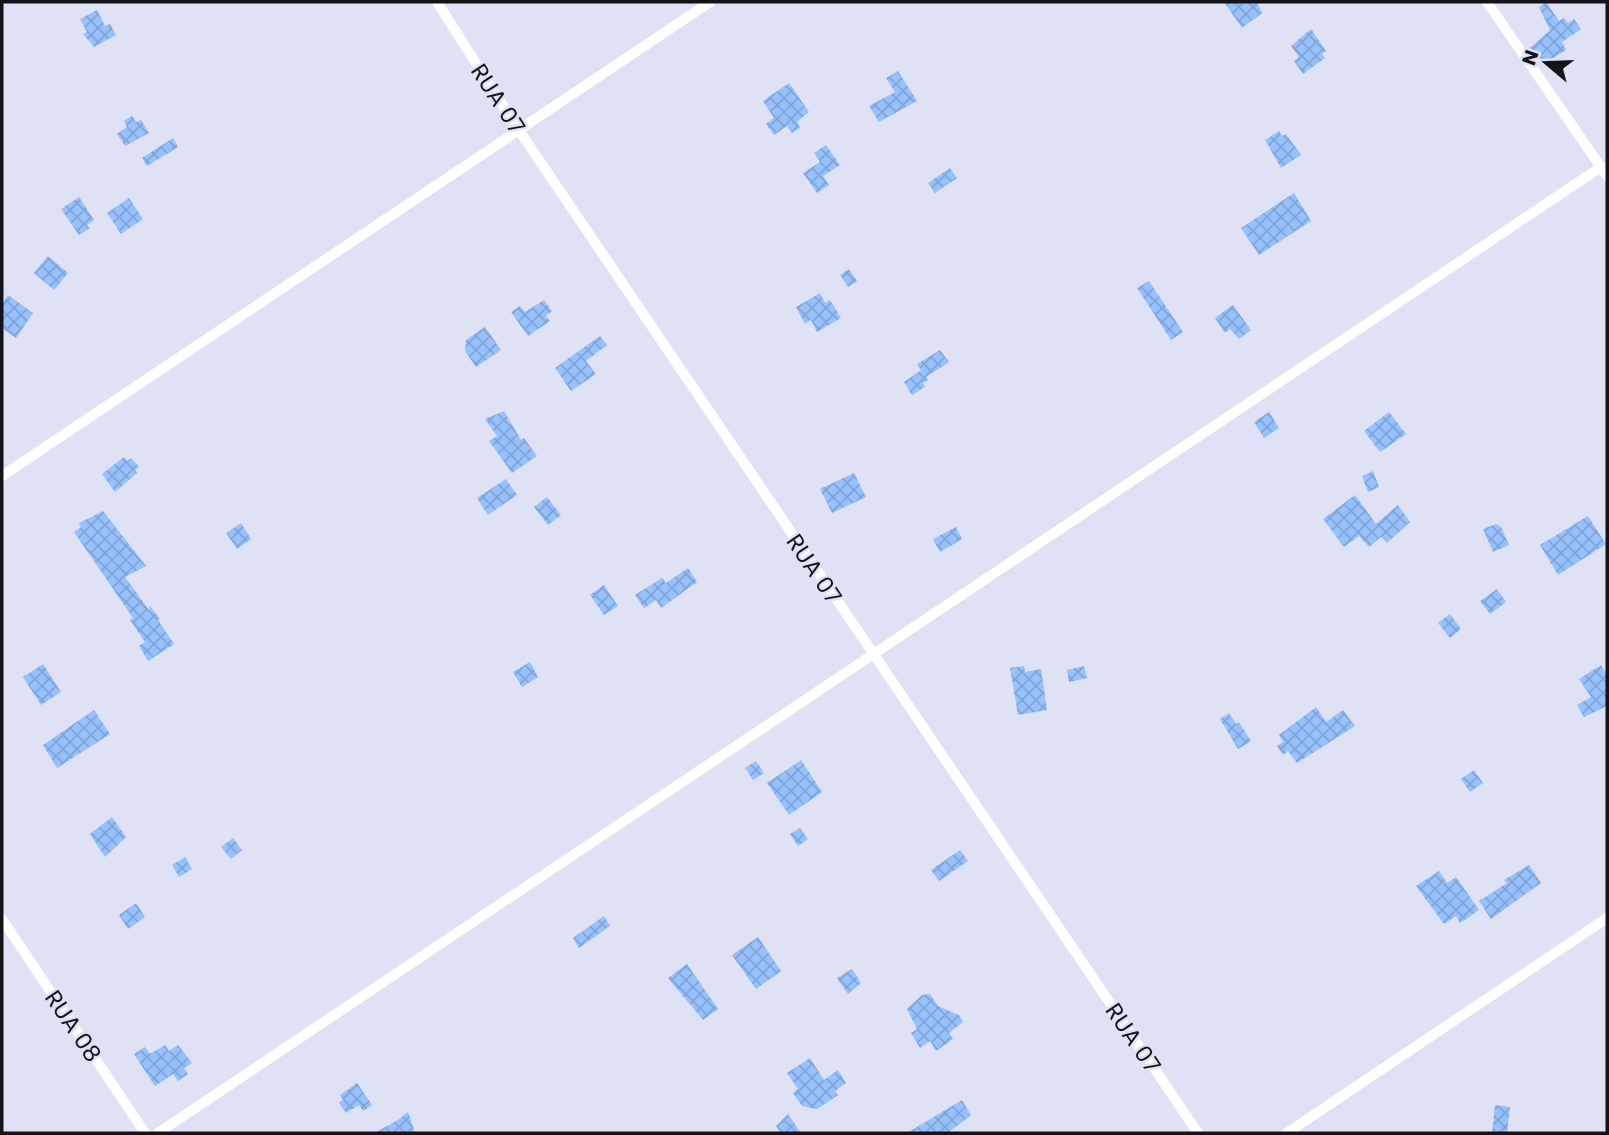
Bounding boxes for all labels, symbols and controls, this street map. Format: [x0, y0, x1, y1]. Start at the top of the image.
north arrow [1511, 28, 1581, 98]
text: N [1515, 46, 1545, 69]
street label: RUA 07 [463, 58, 533, 140]
street label: RUA 07 [779, 528, 849, 610]
street label: RUA 08 [37, 984, 109, 1068]
street label: RUA 07 [1098, 997, 1168, 1079]

